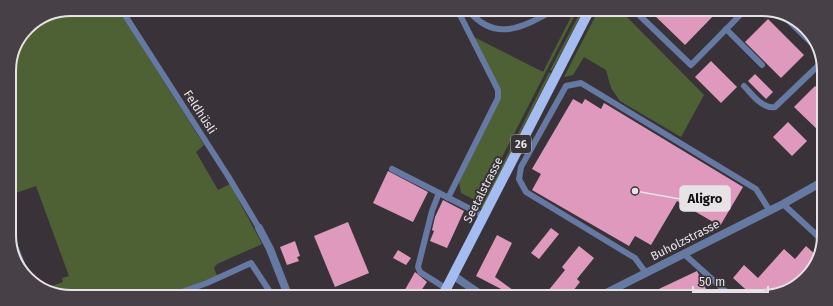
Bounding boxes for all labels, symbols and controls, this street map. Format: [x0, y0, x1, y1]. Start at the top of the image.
street label: Feldhüsli [181, 88, 219, 136]
road number: 26 [511, 135, 531, 153]
street label: Seetalstrasse [460, 155, 506, 225]
callout: Aligro [680, 186, 730, 211]
text: Aligro [687, 191, 723, 206]
street label: Buholzstrasse [648, 217, 722, 263]
scale bar [693, 268, 768, 294]
text: 50 m [699, 275, 725, 289]

